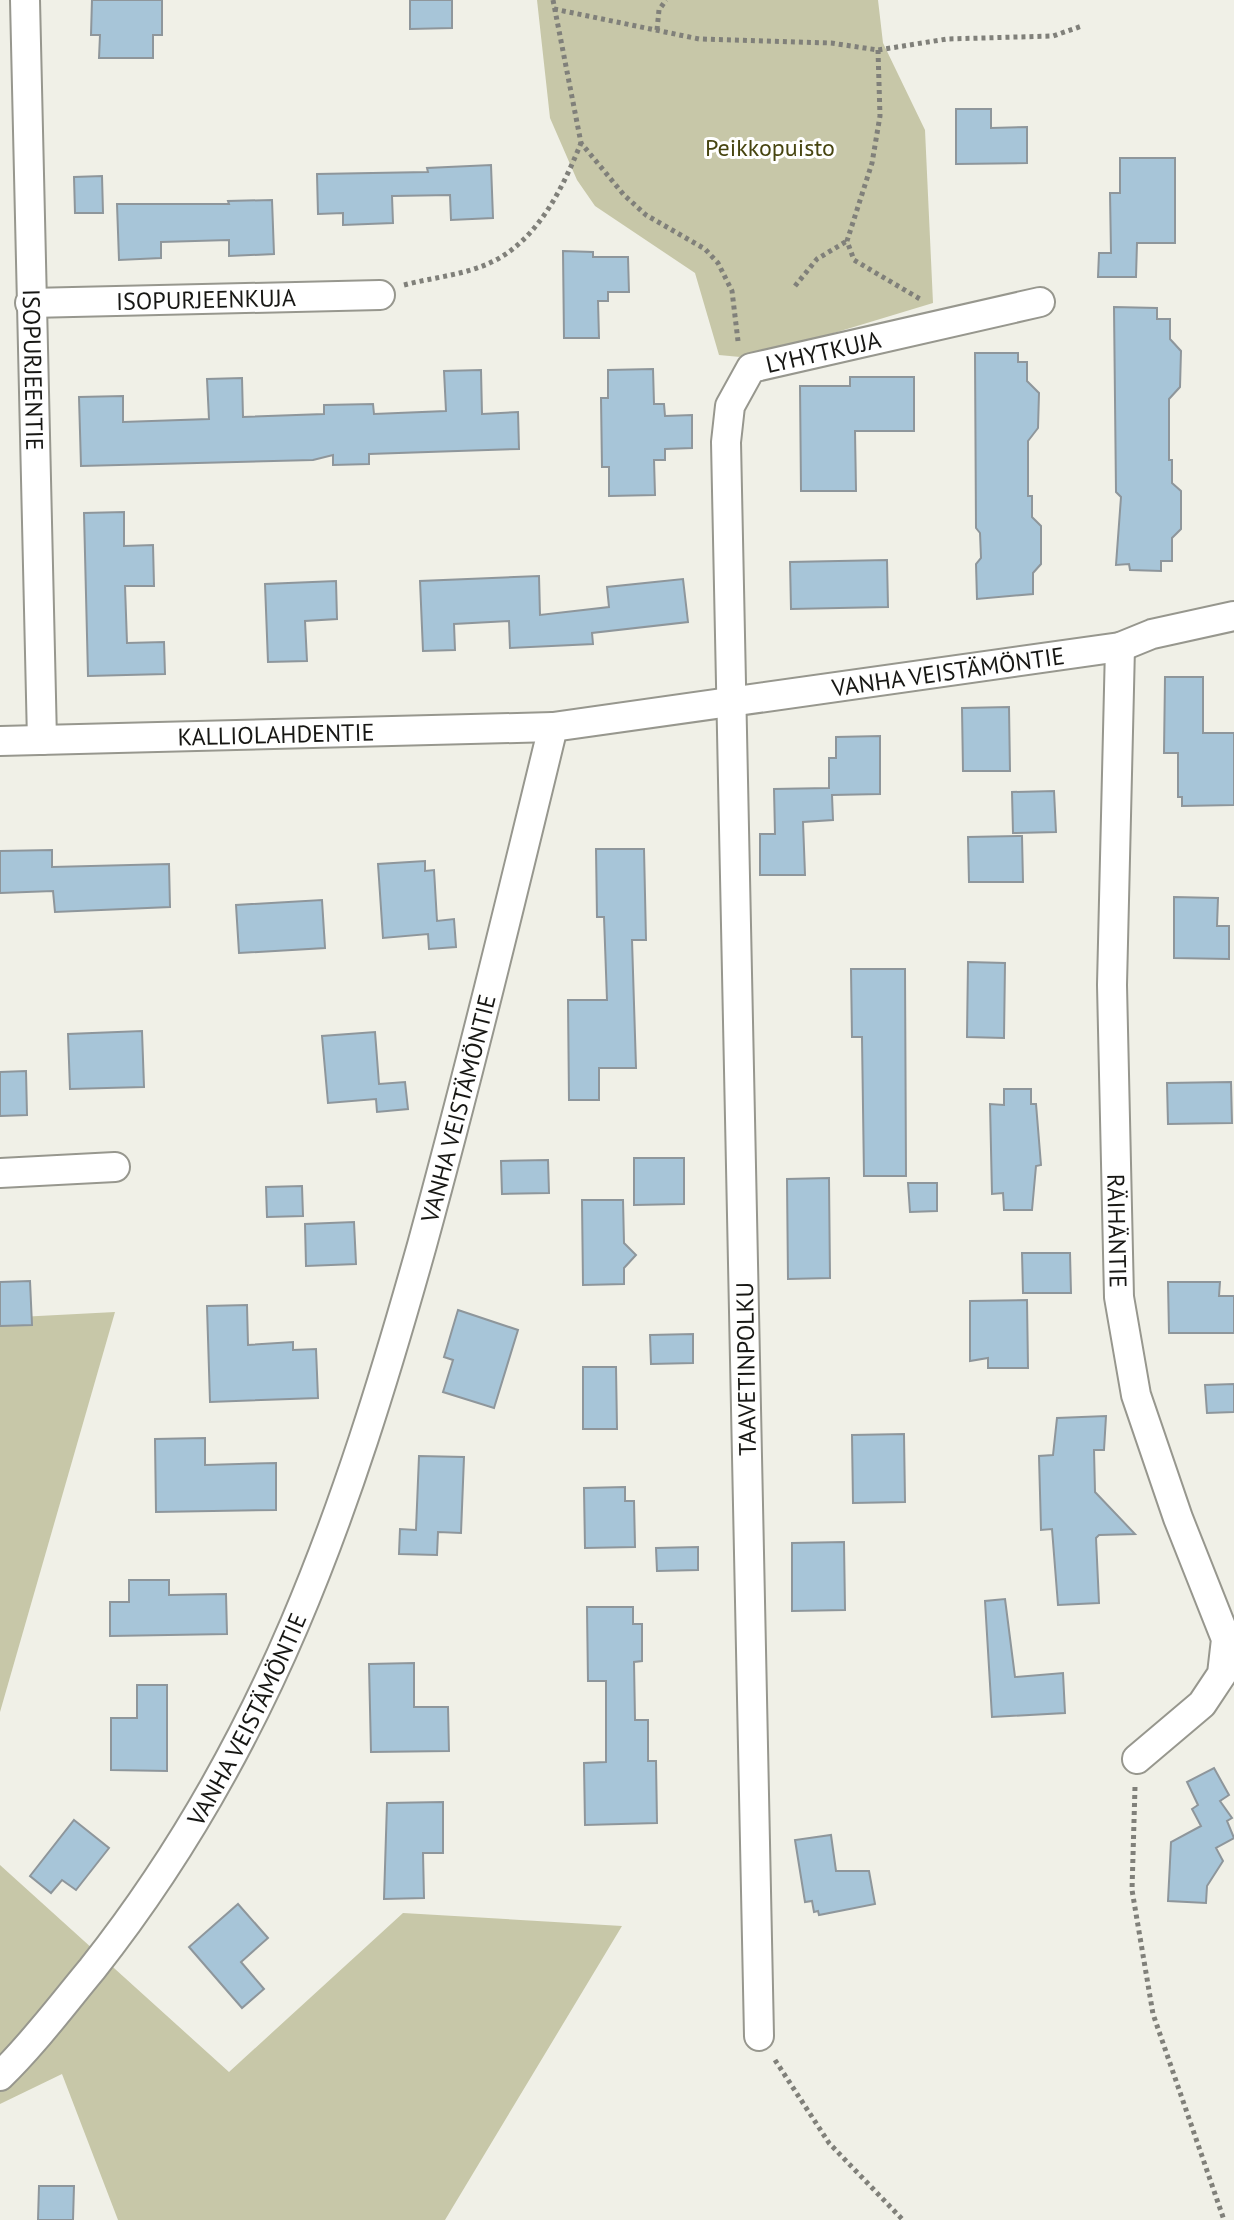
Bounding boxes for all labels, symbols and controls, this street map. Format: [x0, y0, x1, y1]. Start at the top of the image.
park label: Peikkopuisto [705, 132, 835, 163]
street label: ISOPURJEENKUJA [116, 281, 296, 317]
street label: ISOPURJEENTIE [16, 289, 51, 451]
street label: LYHYTKUJA [763, 323, 884, 380]
street label: VANHA VEISTÄMÖNTIE [829, 640, 1066, 703]
street label: KALLIOLAHDENTIE [177, 716, 375, 752]
street label: VANHA VEISTÄMÖNTIE [413, 991, 502, 1227]
street label: RÄIHÄNTIE [1101, 1173, 1134, 1288]
street label: TAAVETINPOLKU [729, 1282, 763, 1456]
street label: VANHA VEISTÄMÖNTIE [179, 1608, 313, 1832]

